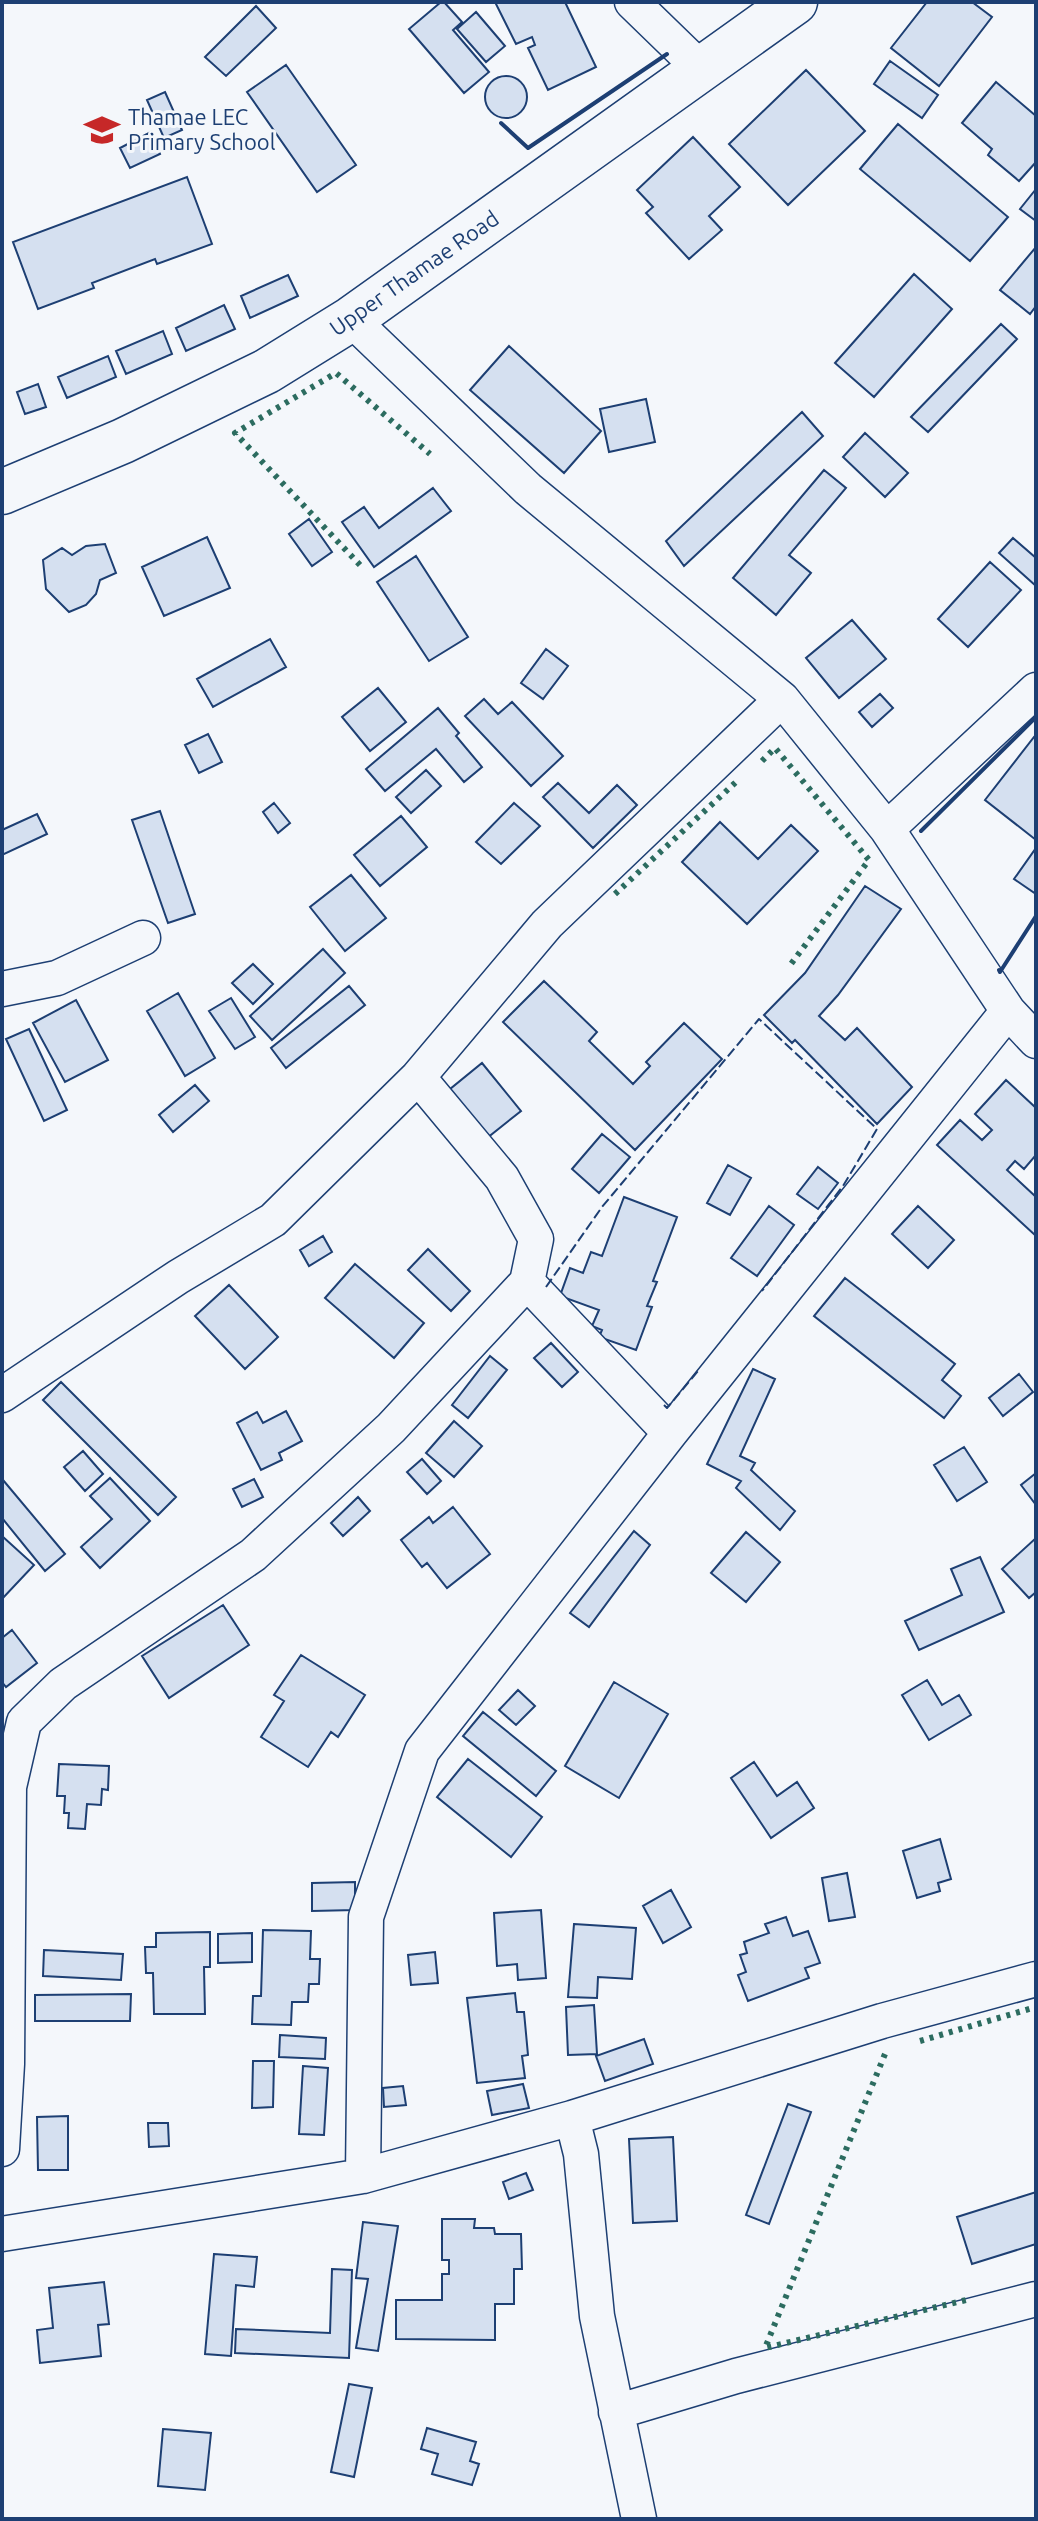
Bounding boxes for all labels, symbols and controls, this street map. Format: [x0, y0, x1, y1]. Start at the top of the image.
place label: Thamae LEC Primary School [128, 104, 276, 154]
school or university icon: Thamae LEC Primary School [83, 111, 121, 149]
street label: Upper Thamae Road [324, 205, 503, 340]

